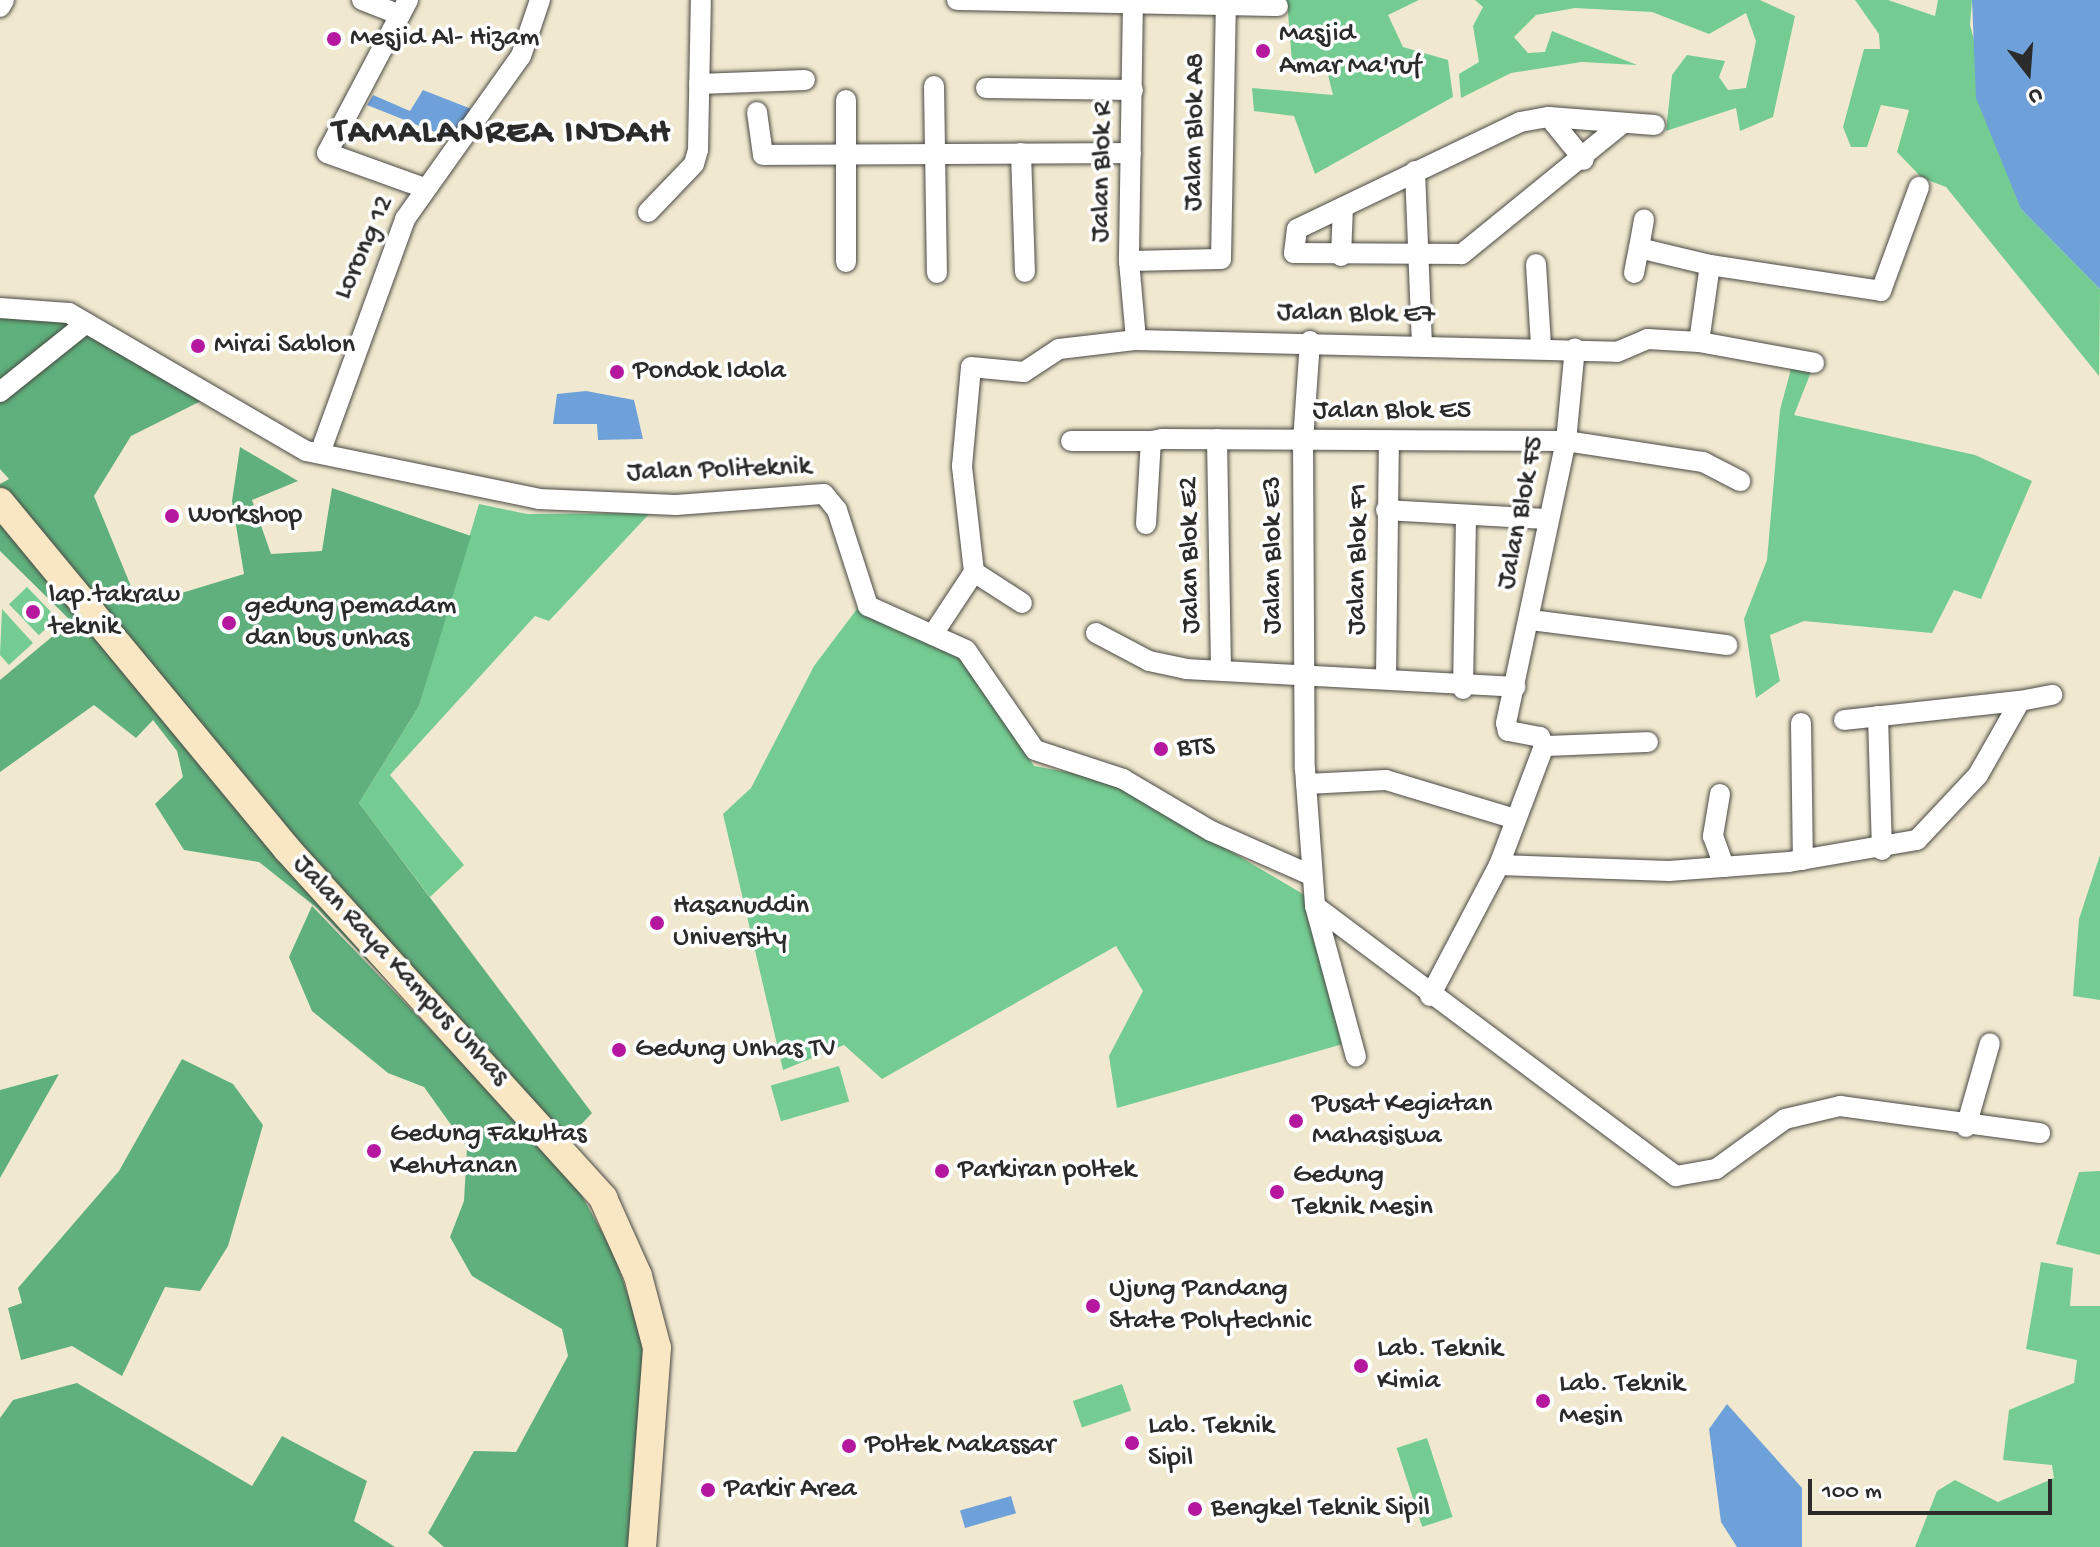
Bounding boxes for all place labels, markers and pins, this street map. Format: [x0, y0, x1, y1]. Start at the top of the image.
place label: Masjid Amar Ma'ruf [1279, 18, 1421, 84]
place label: Mesjid Al- Hizam [350, 22, 539, 56]
marker: Mesjid Al- Hizam [325, 30, 343, 48]
marker: Masjid Amar Ma'ruf [1254, 42, 1272, 60]
place label: Mirai Sablon [214, 329, 355, 363]
marker: Mirai Sablon [189, 337, 207, 355]
place label: Pondok Idola [633, 355, 786, 389]
marker: Pondok Idola [608, 363, 626, 381]
place label: Workshop [188, 499, 302, 533]
marker: Workshop [163, 507, 181, 525]
place label: lap.takraw teknik [49, 579, 180, 645]
place label: gedung pemadam dan bus unhas [245, 590, 456, 656]
marker: lap.takraw teknik [24, 603, 42, 621]
marker: gedung pemadam dan bus unhas [220, 614, 238, 632]
place label: BTS [1177, 732, 1215, 766]
marker: BTS [1152, 740, 1170, 758]
place label: Hasanuddin University [673, 890, 809, 956]
marker: Hasanuddin University [648, 914, 666, 932]
place label: Gedung Unhas TV [635, 1033, 836, 1067]
marker: Gedung Unhas TV [610, 1041, 628, 1059]
place label: Pusat Kegiatan Mahasiswa [1312, 1088, 1492, 1154]
marker: Pusat Kegiatan Mahasiswa [1287, 1112, 1305, 1130]
place label: Gedung Fakultas Kehutanan [390, 1118, 586, 1184]
marker: Gedung Fakultas Kehutanan [365, 1142, 383, 1160]
place label: Parkiran poltek [958, 1154, 1136, 1188]
place label: Gedung Teknik Mesin [1293, 1159, 1433, 1225]
marker: Parkiran poltek [933, 1162, 951, 1180]
marker: Gedung Teknik Mesin [1268, 1183, 1286, 1201]
place label: Ujung Pandang State Polytechnic [1109, 1273, 1311, 1339]
marker: Ujung Pandang State Polytechnic [1084, 1297, 1102, 1315]
place label: Lab. Teknik Kimia [1377, 1333, 1503, 1399]
marker: Lab. Teknik Kimia [1352, 1357, 1370, 1375]
place label: Lab. Teknik Mesin [1559, 1368, 1685, 1434]
marker: Lab. Teknik Mesin [1534, 1392, 1552, 1410]
place label: Lab. Teknik Sipil [1148, 1410, 1274, 1476]
place label: Poltek Makassar [865, 1429, 1055, 1463]
marker: Lab. Teknik Sipil [1123, 1434, 1141, 1452]
marker: Poltek Makassar [840, 1437, 858, 1455]
place label: Parkir Area [724, 1473, 856, 1507]
marker: Parkir Area [699, 1481, 717, 1499]
place label: Bengkel Teknik Sipil [1211, 1492, 1430, 1526]
marker: Bengkel Teknik Sipil [1186, 1500, 1204, 1518]

